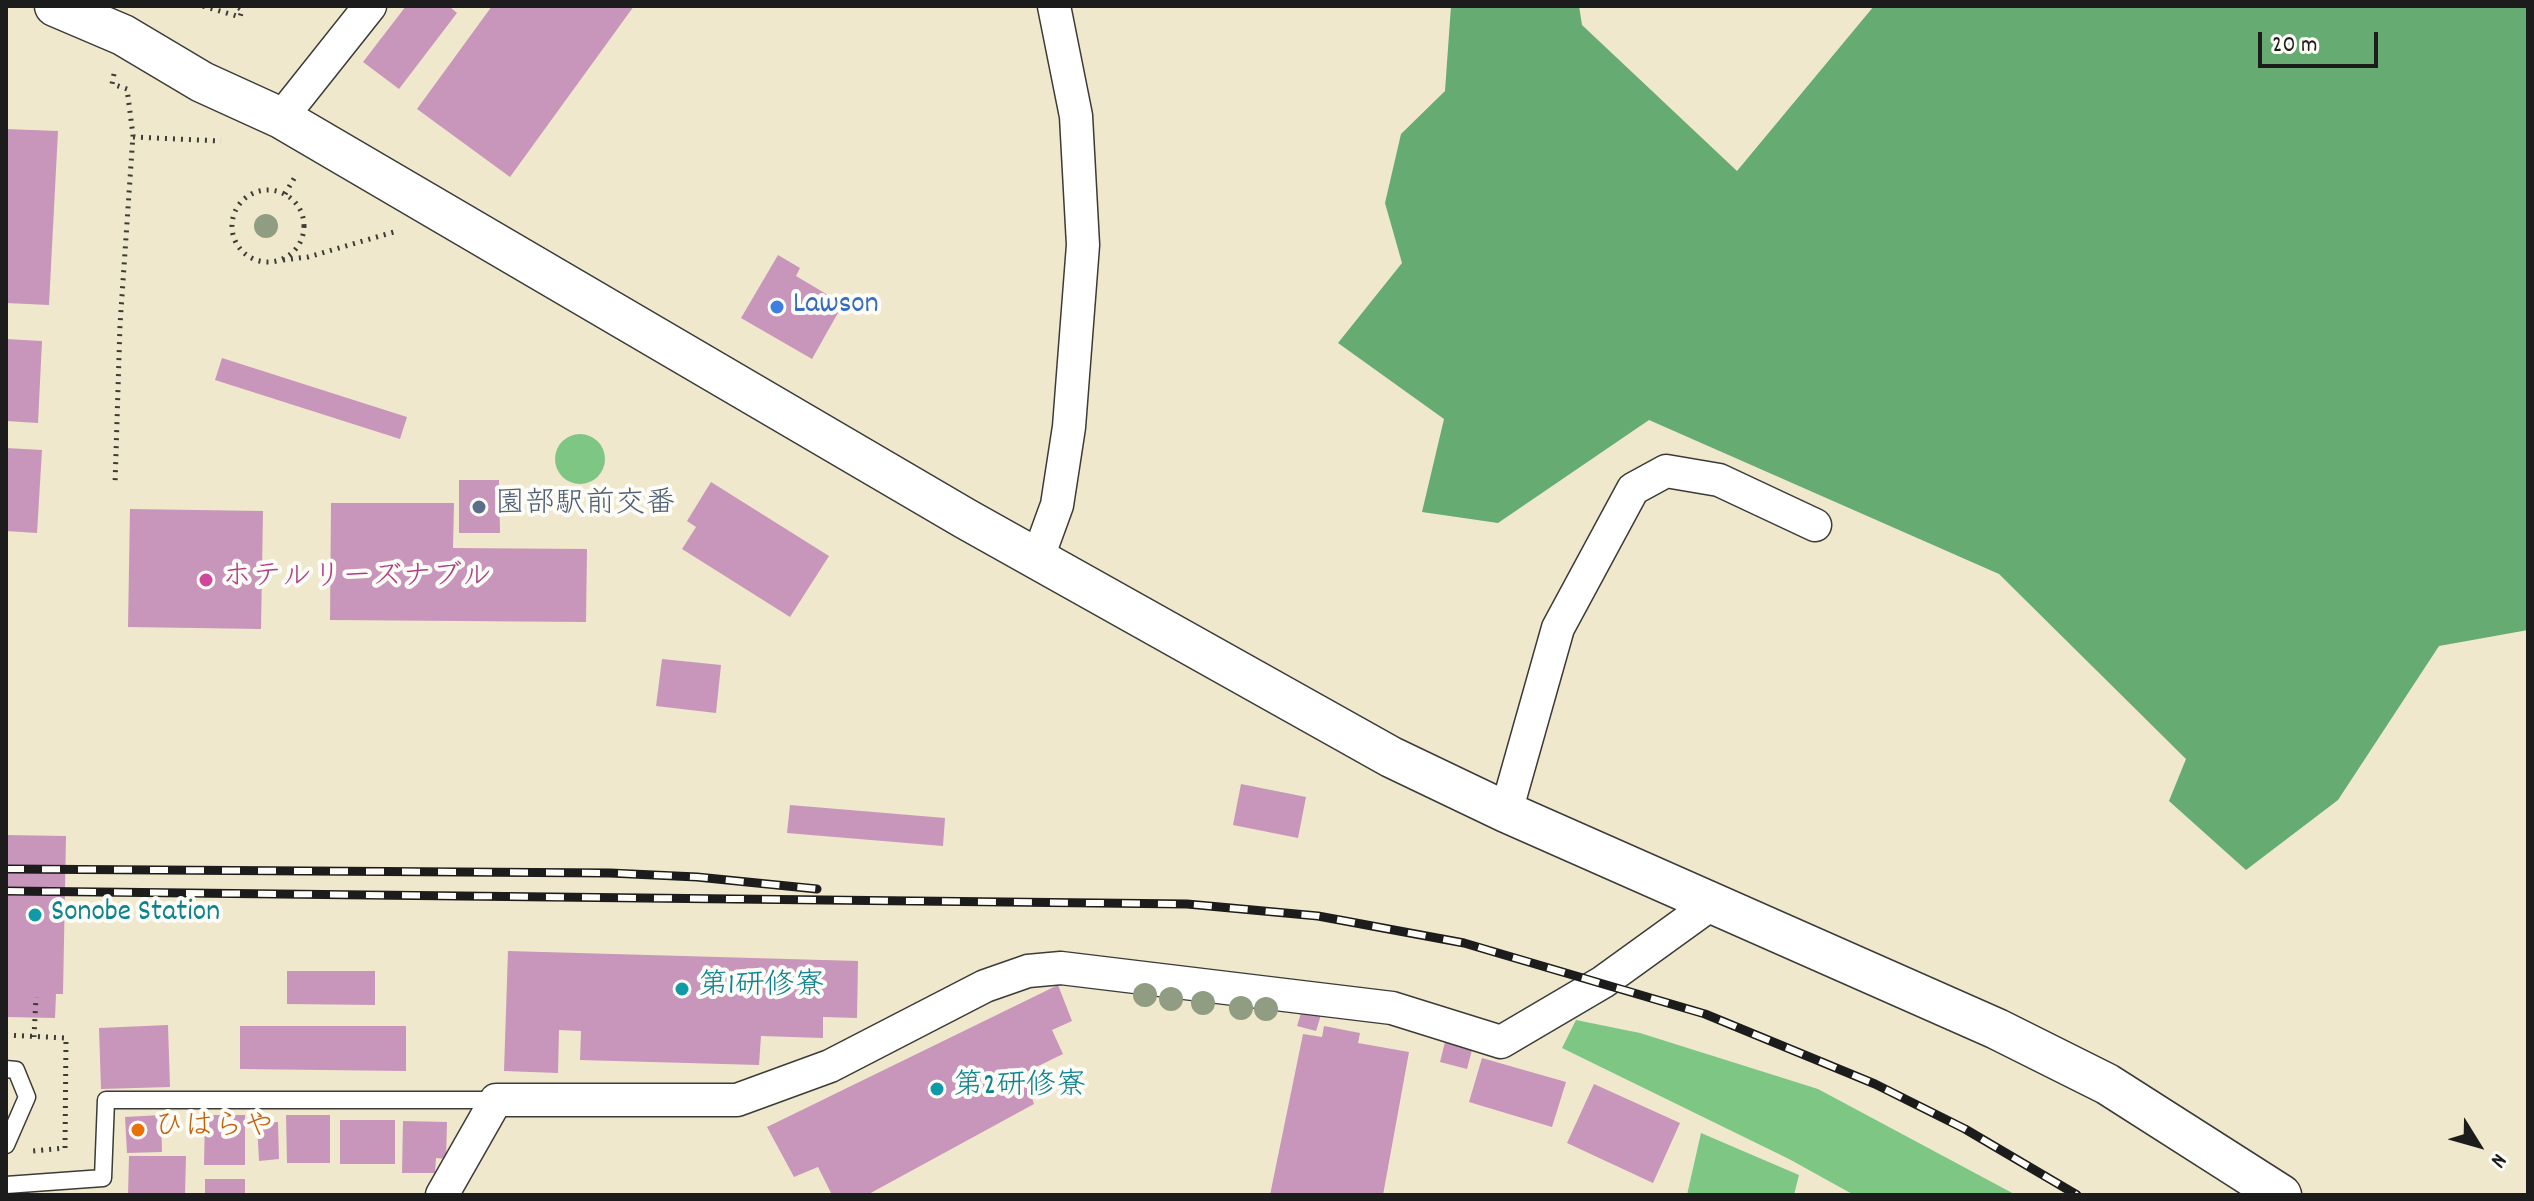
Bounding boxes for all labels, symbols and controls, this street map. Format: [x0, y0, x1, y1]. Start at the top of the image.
scale bar [2262, 16, 2382, 66]
text: 20 m [2272, 29, 2318, 63]
place label: Lawson [793, 289, 878, 325]
marker: Lawson [768, 298, 786, 316]
place label: 園部駅前交番 [495, 489, 675, 525]
marker: 園部駅前交番 [470, 498, 488, 516]
place label: ホテルリーズナブル [222, 562, 492, 598]
marker: ホテルリーズナブル [197, 571, 215, 589]
place label: Sonobe Station [51, 897, 220, 933]
marker: Sonobe Station [26, 906, 44, 924]
place label: 第1研修寮 [698, 971, 825, 1007]
marker: 第1研修寮 [673, 980, 691, 998]
place label: 第2研修寮 [953, 1071, 1086, 1107]
marker: 第2研修寮 [928, 1080, 946, 1098]
north arrow [2438, 1105, 2518, 1185]
place label: ひはらや [154, 1112, 274, 1148]
marker: ひはらや [129, 1121, 147, 1139]
text: N [2482, 1146, 2513, 1173]

